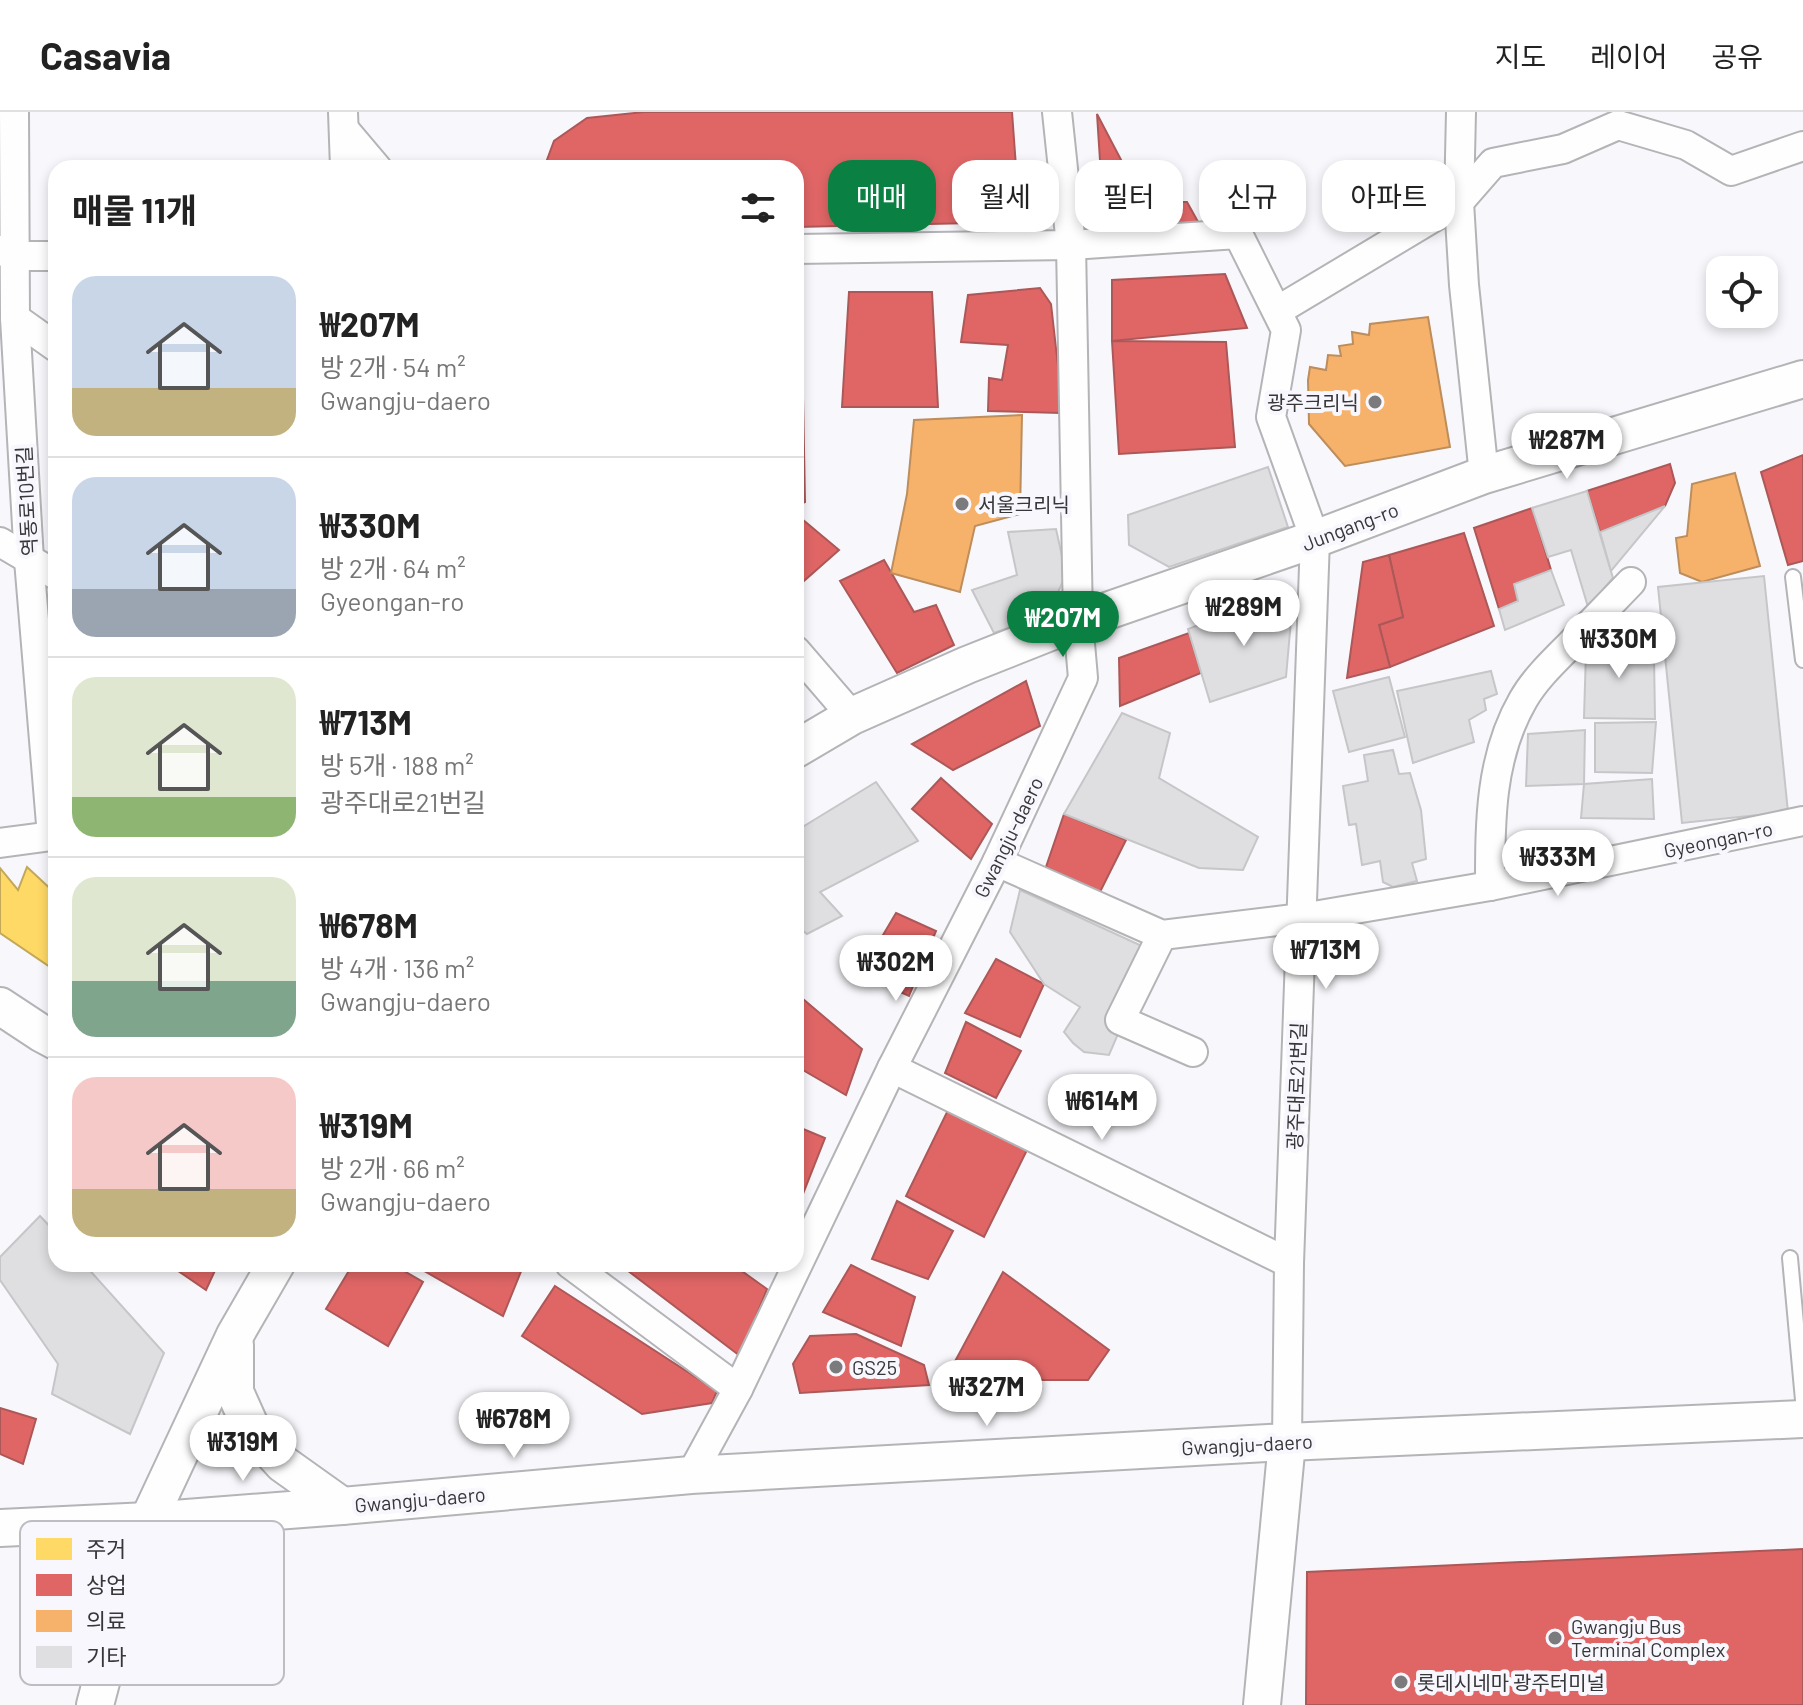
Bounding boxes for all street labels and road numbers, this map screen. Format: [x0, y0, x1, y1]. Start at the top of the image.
street label: 역동로10번길 [11, 445, 41, 557]
street label: Jungang-ro [1298, 497, 1402, 555]
street label: Gwangju-daero [968, 773, 1048, 901]
street label: Gyeongan-ro [1661, 816, 1775, 862]
street label: 광주대로21번길 [1282, 1022, 1310, 1150]
street label: Gwangju-daero [1181, 1429, 1313, 1459]
street label: Gwangju-daero [353, 1481, 487, 1517]

